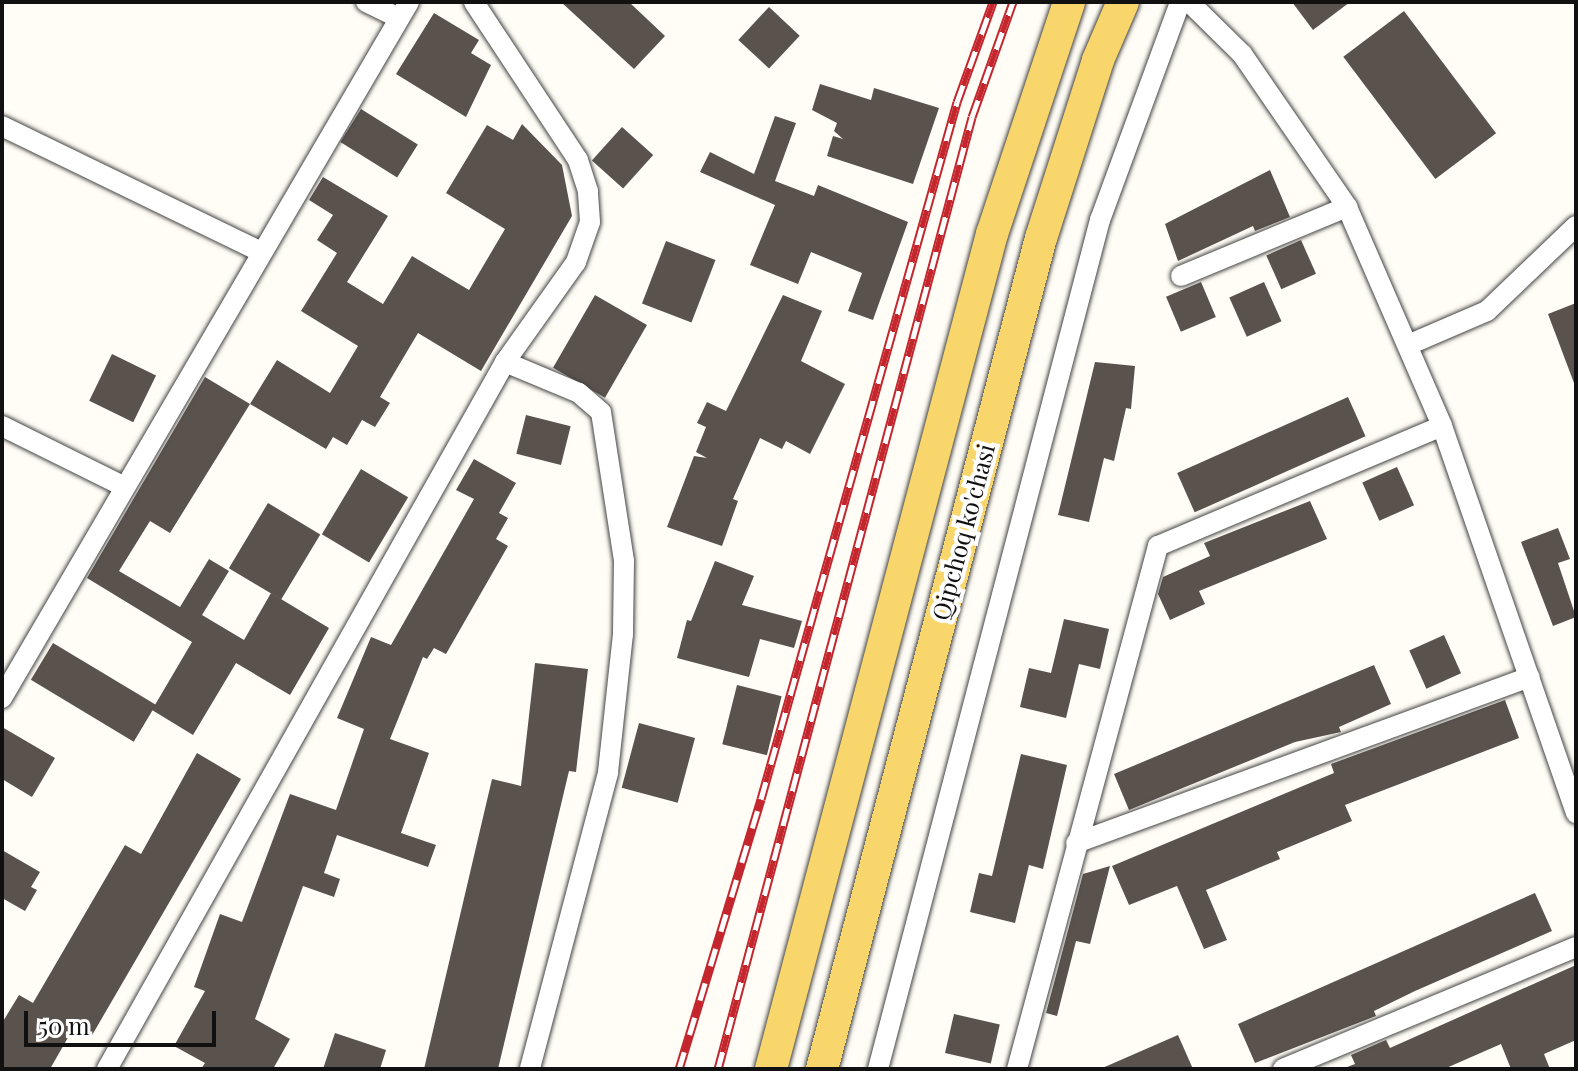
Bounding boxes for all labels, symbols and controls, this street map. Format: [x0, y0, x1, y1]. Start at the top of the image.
street label: Qipchoq ko'chasi [926, 440, 1000, 624]
scale bar [28, 995, 220, 1045]
text: 50 m [38, 1009, 90, 1041]

